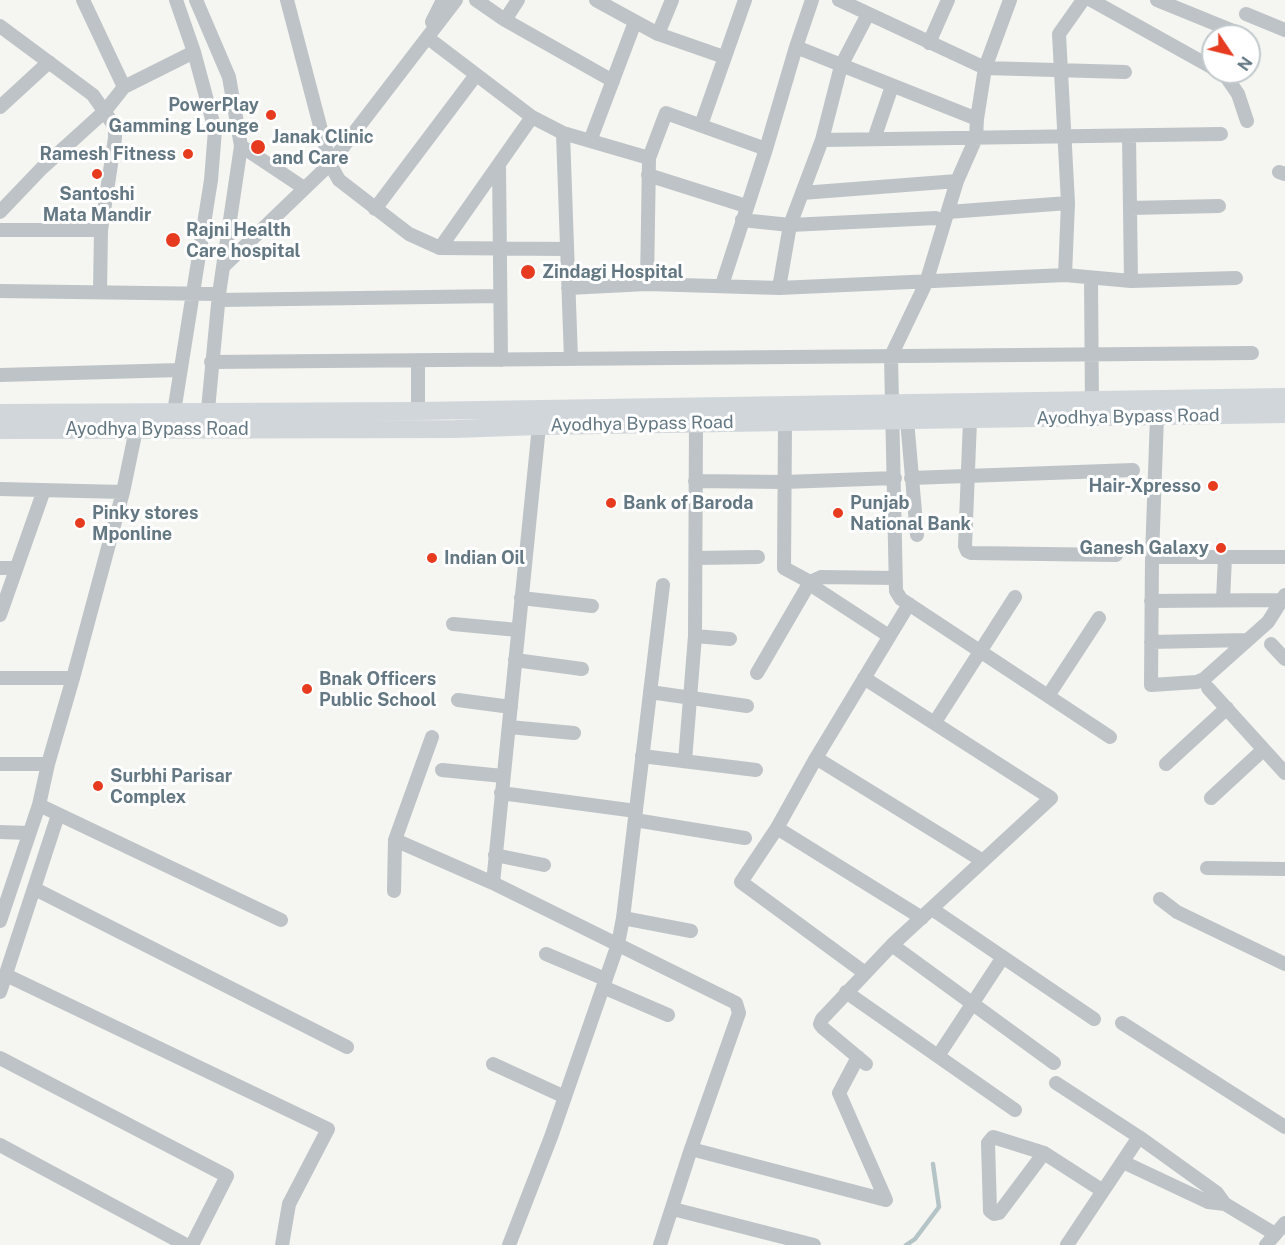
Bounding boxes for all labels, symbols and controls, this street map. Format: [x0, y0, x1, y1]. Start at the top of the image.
north arrow [1201, 24, 1261, 84]
text: N [1233, 53, 1256, 74]
place label: PowerPlay Gamming Lounge [109, 94, 259, 136]
marker: PowerPlay Gamming Lounge [264, 108, 278, 122]
place label: Janak Clinic and Care [272, 126, 374, 168]
marker: Janak Clinic and Care [249, 138, 267, 156]
place label: Ramesh Fitness [39, 143, 176, 165]
marker: Ramesh Fitness [181, 147, 195, 161]
marker: Santoshi Mata Mandir [90, 167, 104, 181]
place label: Santoshi Mata Mandir [43, 183, 151, 226]
place label: Rajni Health Care hospital [186, 219, 301, 262]
marker: Rajni Health Care hospital [164, 231, 182, 249]
place label: Zindagi Hospital [542, 261, 684, 283]
marker: Zindagi Hospital [519, 263, 537, 281]
street label: Ayodhya Bypass Road [1036, 405, 1220, 429]
street label: Ayodhya Bypass Road [550, 412, 734, 436]
street label: Ayodhya Bypass Road [65, 418, 249, 440]
place label: Hair-Xpresso [1088, 475, 1201, 497]
marker: Hair-Xpresso [1206, 479, 1220, 493]
place label: Bank of Baroda [623, 492, 753, 514]
place label: Punjab National Bank [850, 492, 971, 534]
marker: Bank of Baroda [604, 496, 618, 510]
place label: Pinky stores Mponline [92, 502, 198, 544]
marker: Punjab National Bank [831, 506, 845, 520]
marker: Pinky stores Mponline [73, 516, 87, 530]
place label: Ganesh Galaxy [1079, 537, 1209, 559]
marker: Ganesh Galaxy [1214, 541, 1228, 555]
place label: Indian Oil [444, 547, 525, 569]
marker: Indian Oil [425, 551, 439, 565]
place label: Bnak Officers Public School [319, 668, 436, 710]
marker: Bnak Officers Public School [300, 682, 314, 696]
place label: Surbhi Parisar Complex [110, 765, 232, 808]
marker: Surbhi Parisar Complex [91, 779, 105, 793]

